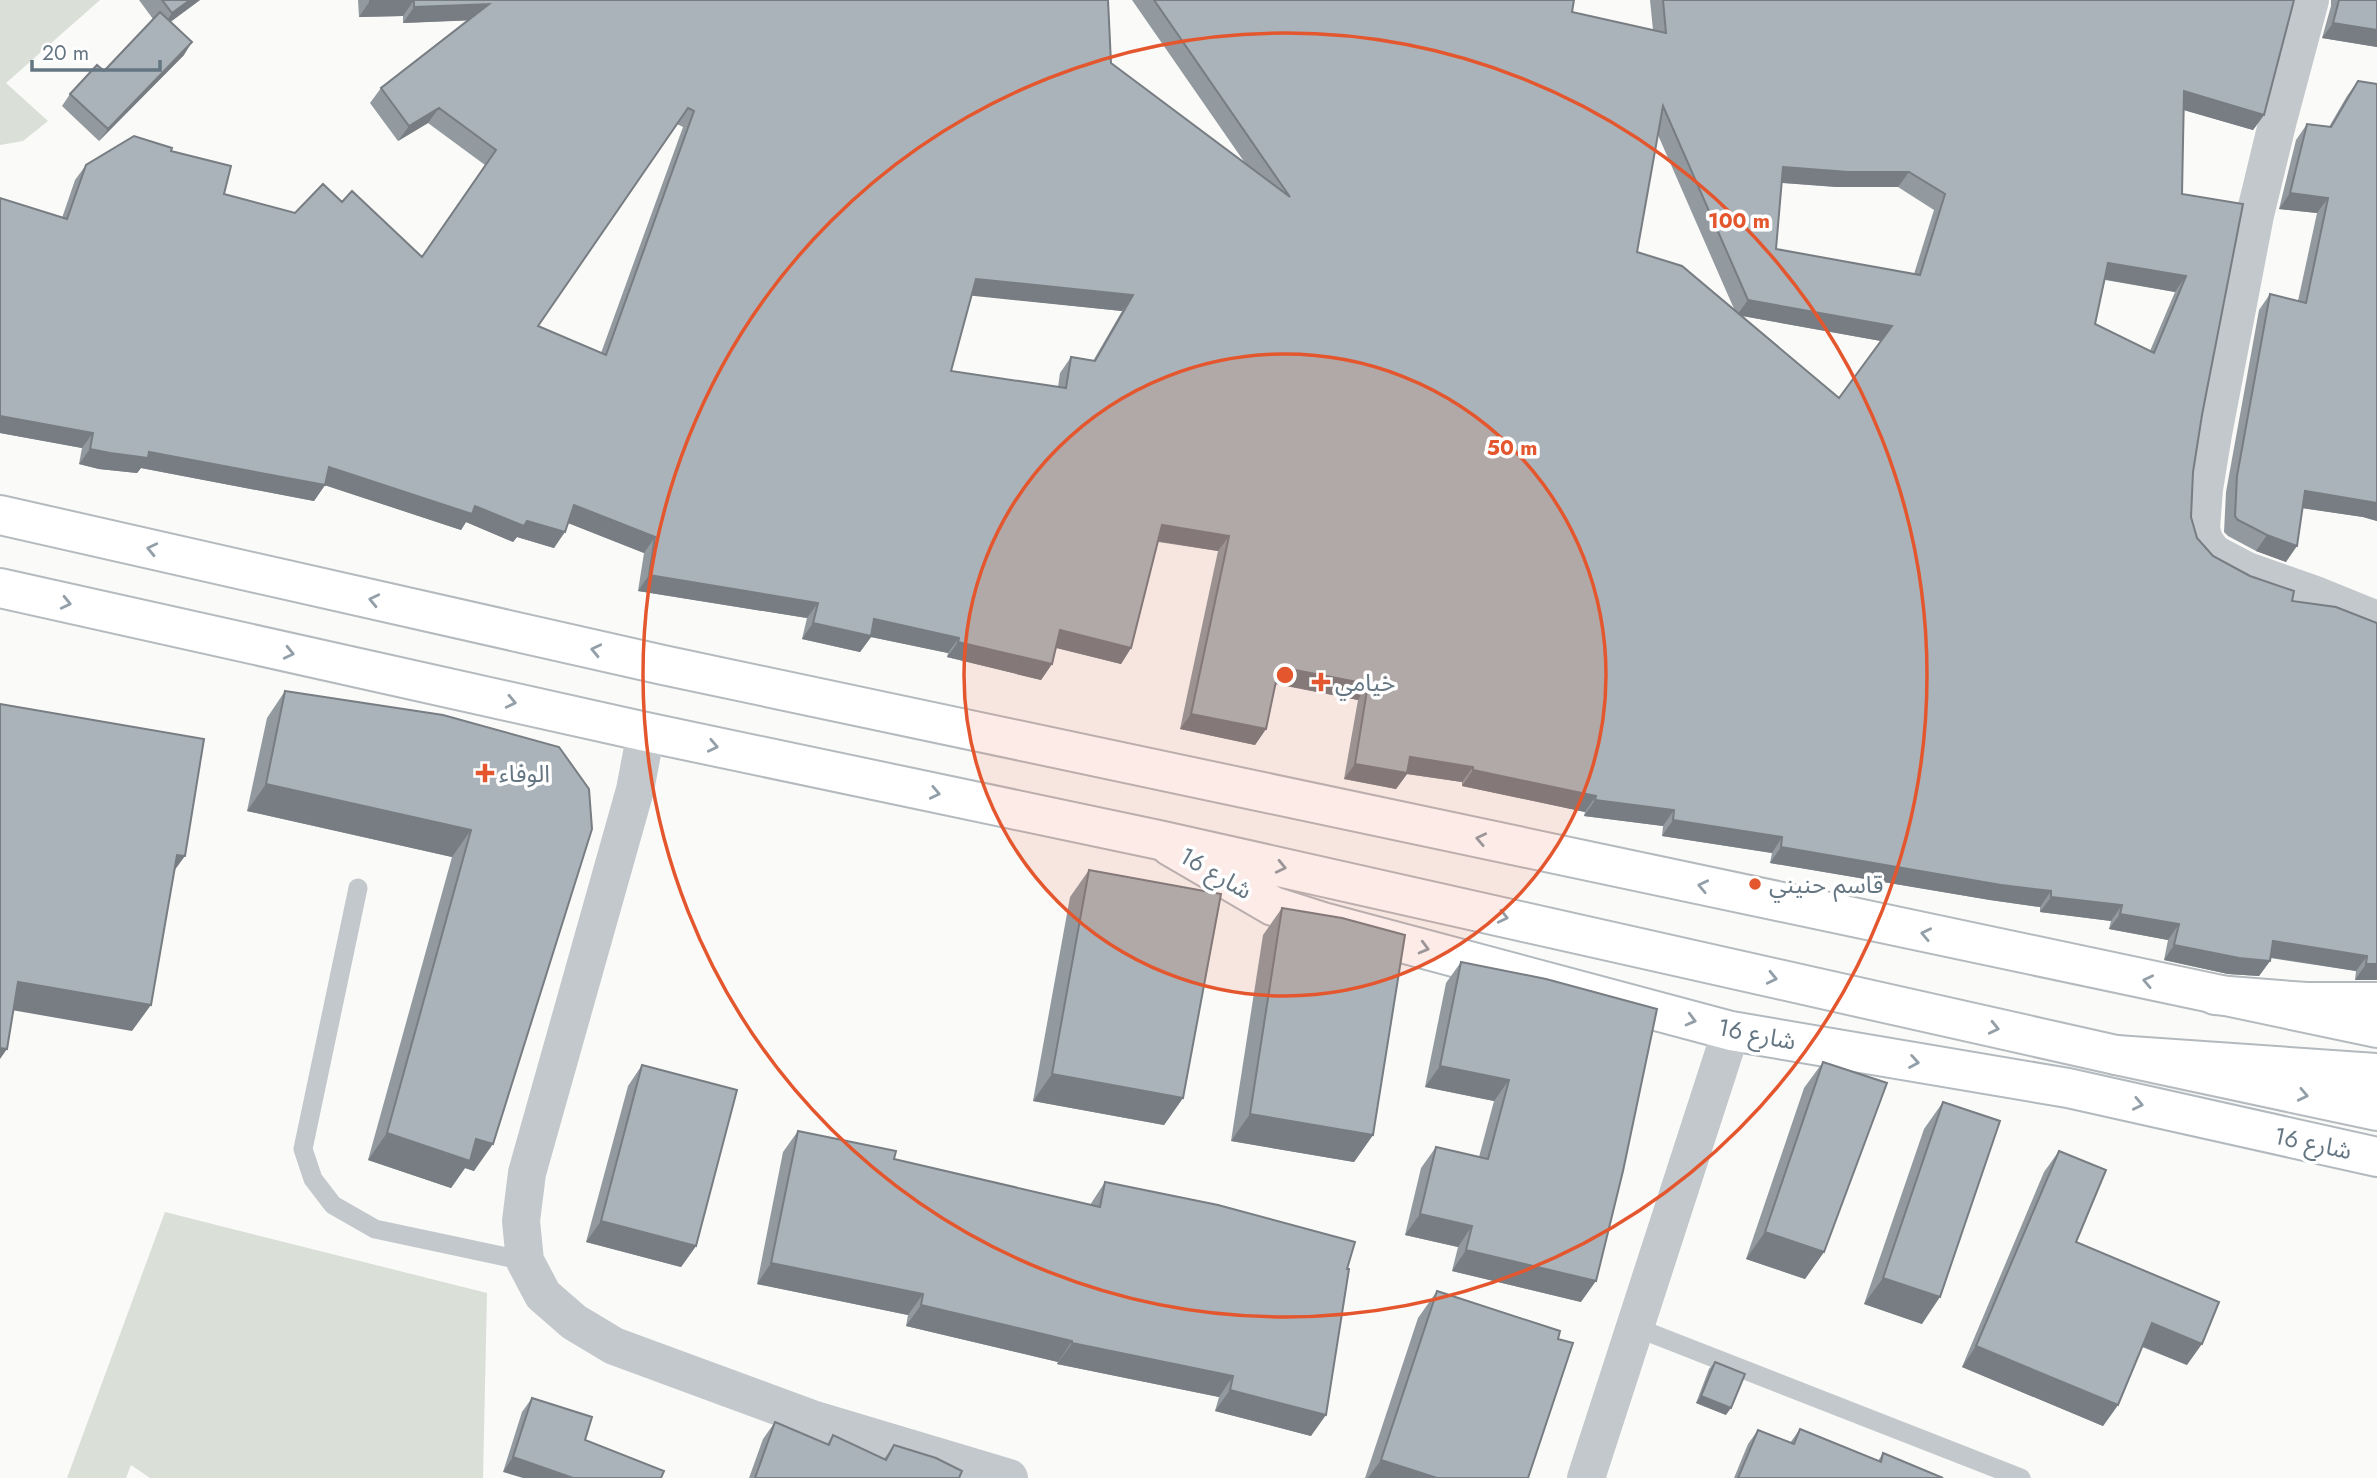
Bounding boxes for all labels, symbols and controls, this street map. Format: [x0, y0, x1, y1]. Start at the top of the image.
scale bar [32, 28, 159, 72]
text: 20 m [42, 38, 89, 68]
text: 100 m [1708, 206, 1770, 236]
text: 50 m [1487, 433, 1537, 463]
one-way arrow [146, 543, 158, 558]
one-way arrow [368, 593, 380, 608]
one-way arrow [60, 595, 72, 609]
one-way arrow [282, 644, 294, 659]
one-way arrow [590, 644, 602, 658]
centre of rings [1273, 663, 1297, 687]
place label: خيامي [1335, 665, 1395, 701]
marker: خيامي [1313, 674, 1329, 690]
one-way arrow [505, 694, 517, 709]
one-way arrow [707, 738, 719, 753]
place label: الوفاء [499, 756, 550, 791]
marker: الوفاء [477, 765, 493, 781]
one-way arrow [929, 785, 941, 800]
one-way arrow [1475, 833, 1487, 848]
street label: شارع 16 [1173, 838, 1259, 908]
one-way arrow [1275, 859, 1287, 874]
place label: قاسم حنيني [1769, 867, 1883, 903]
marker: قاسم حنيني [1747, 876, 1763, 892]
one-way arrow [1697, 880, 1709, 895]
one-way arrow [1497, 909, 1509, 924]
one-way arrow [1920, 927, 1932, 942]
one-way arrow [1418, 940, 1430, 954]
one-way arrow [1766, 969, 1778, 984]
one-way arrow [2142, 975, 2154, 990]
street label: شارع 16 [1715, 1009, 1799, 1059]
one-way arrow [1685, 1012, 1697, 1026]
one-way arrow [1988, 1019, 2000, 1034]
one-way arrow [1909, 1054, 1920, 1069]
one-way arrow [2297, 1086, 2309, 1101]
one-way arrow [2132, 1096, 2144, 1110]
street label: شارع 16 [2271, 1118, 2355, 1168]

